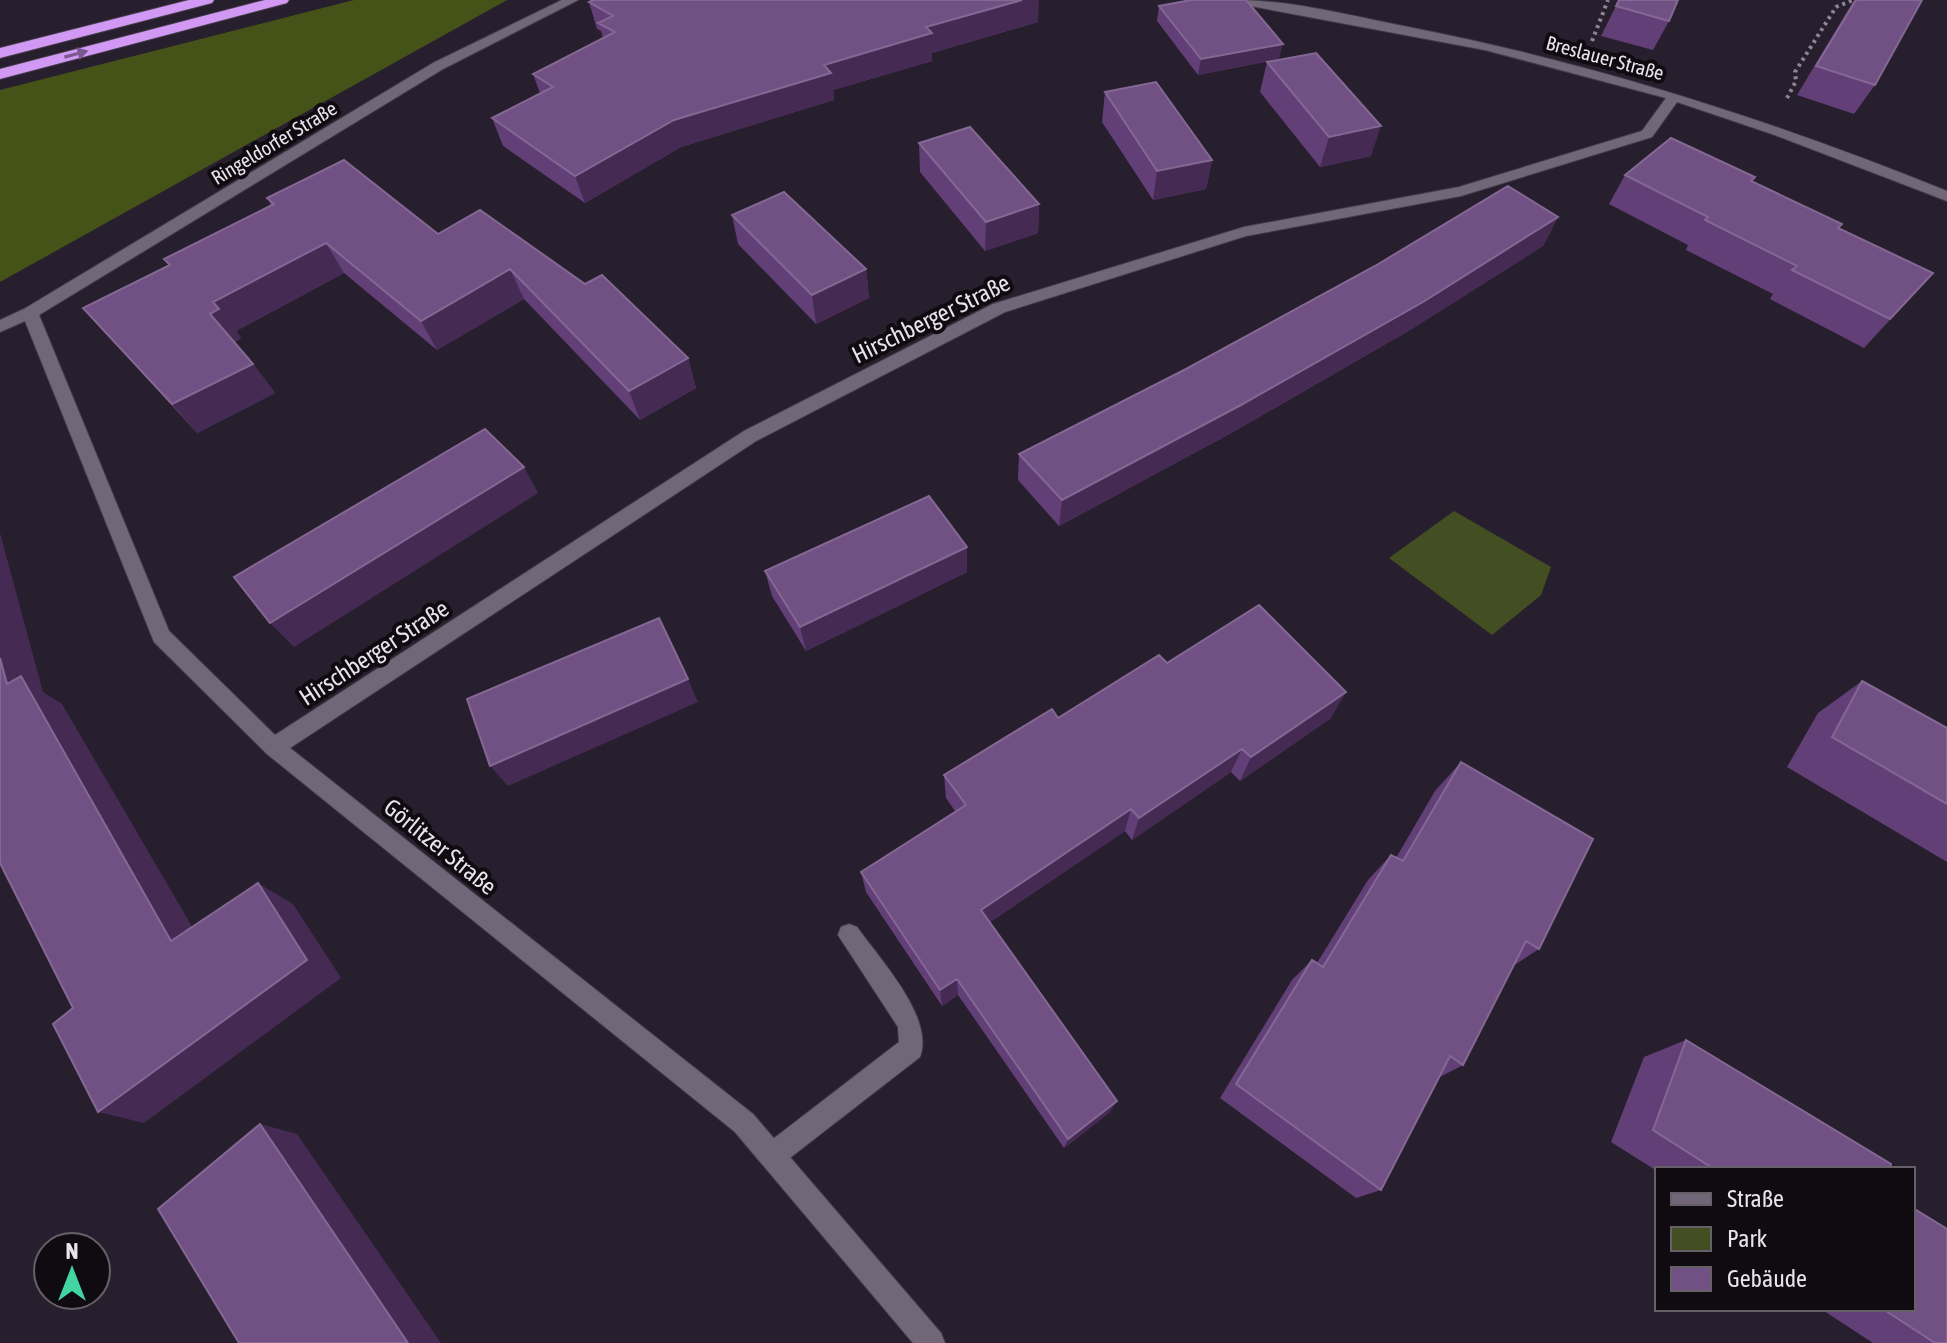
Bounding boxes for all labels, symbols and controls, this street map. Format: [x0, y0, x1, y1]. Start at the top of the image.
street label: Breslauer Straße [1544, 31, 1667, 84]
one-way arrow [63, 48, 88, 60]
street label: Ringeldorfer Straße [207, 96, 341, 189]
street label: Hirschberger Straße [847, 269, 1014, 368]
street label: Hirschberger Straße [294, 594, 453, 711]
street label: Görlitzer Straße [379, 793, 502, 900]
legend [1655, 1167, 1915, 1311]
text: Straße [1727, 1185, 1784, 1212]
text: Park [1727, 1225, 1768, 1252]
north arrow [32, 1231, 112, 1311]
text: N [66, 1238, 78, 1264]
text: Gebäude [1727, 1265, 1807, 1292]

